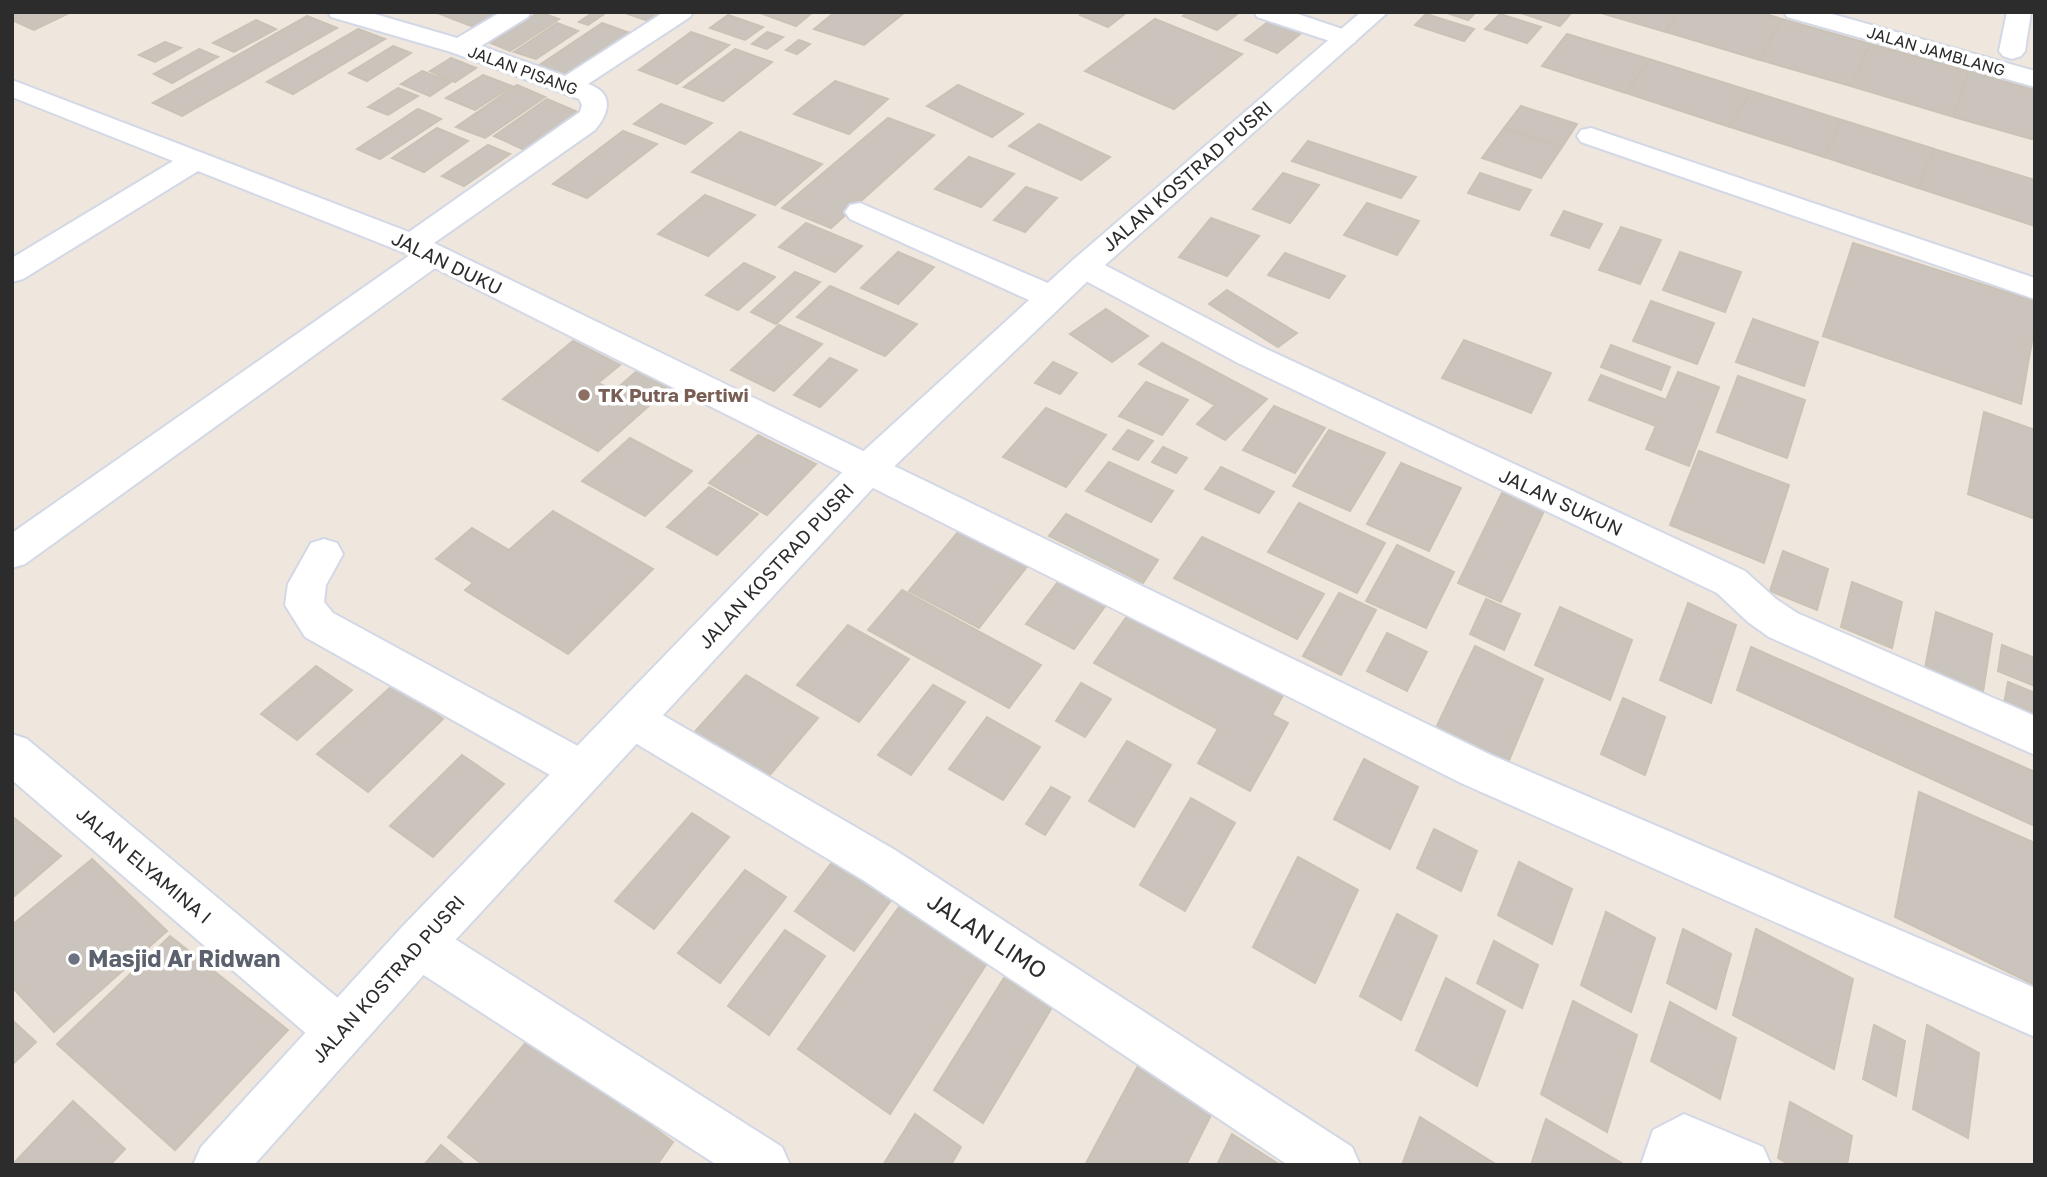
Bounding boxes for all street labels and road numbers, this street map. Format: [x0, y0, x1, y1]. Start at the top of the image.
street label: JALAN JAMBLANG [1865, 22, 2007, 80]
street label: JALAN PISANG [465, 41, 581, 99]
street label: JALAN KOSTRAD PUSRI [1097, 96, 1276, 256]
street label: JALAN DUKU [388, 226, 506, 299]
street label: JALAN SUKUN [1496, 463, 1627, 540]
street label: JALAN KOSTRAD PUSRI [693, 478, 858, 653]
street label: JALAN ELYAMINA I [72, 801, 217, 928]
street label: JALAN LIMO [922, 886, 1053, 984]
street label: JALAN KOSTRAD PUSRI [306, 890, 469, 1067]

